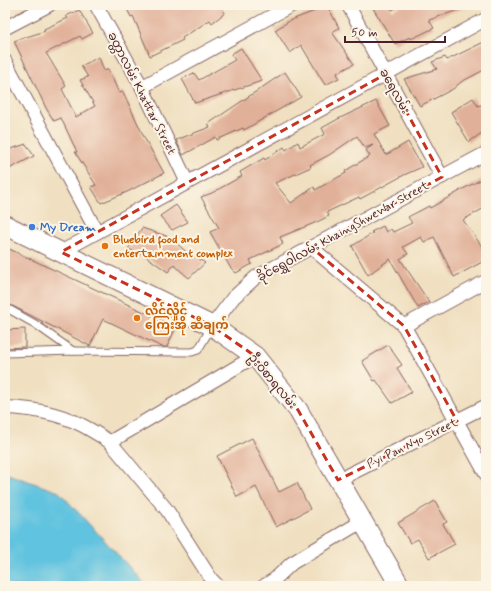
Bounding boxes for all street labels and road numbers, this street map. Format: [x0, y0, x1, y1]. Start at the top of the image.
street label: ခတ္တာလမ်း Khattar Street [102, 29, 181, 158]
street label: ခရေလမ်း [374, 65, 415, 118]
street label: ခိုင်ရွှေဝါလမ်း KhaingShweWar Street [254, 176, 433, 287]
street label: ဦးဝိစာရလမ်း [244, 349, 302, 413]
street label: Pyi Pan Nyo Street [364, 415, 460, 473]

